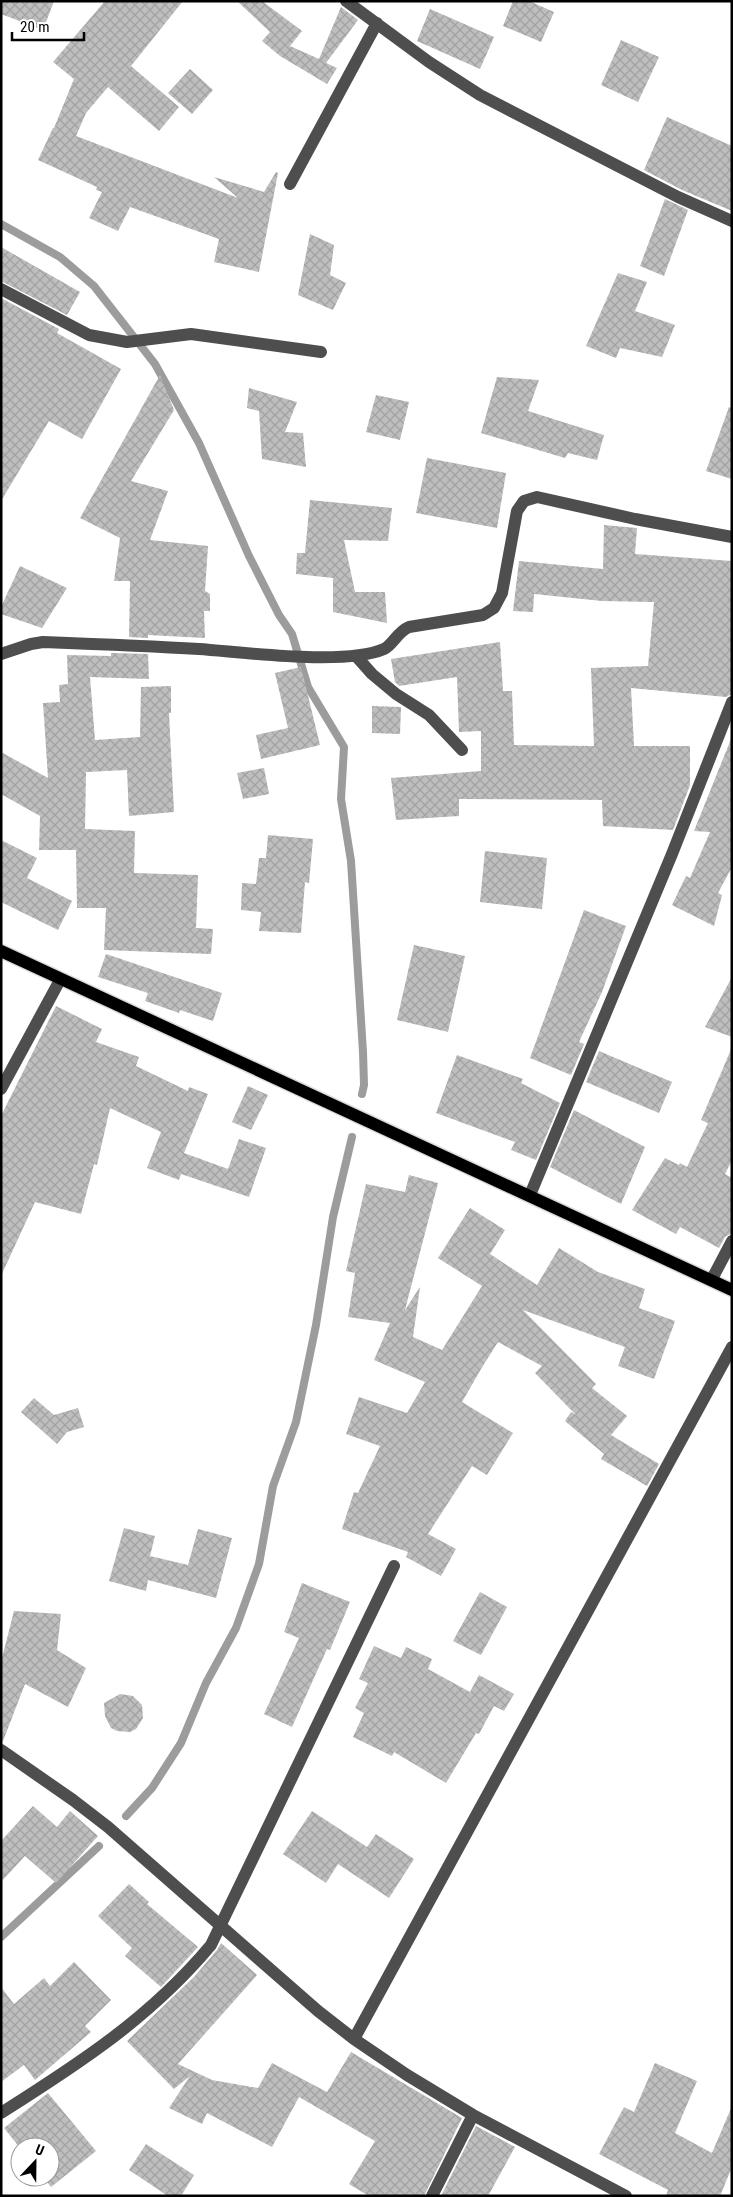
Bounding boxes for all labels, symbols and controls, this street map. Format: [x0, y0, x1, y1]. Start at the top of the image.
scale bar [12, 10, 85, 42]
text: 20 m [20, 18, 50, 36]
north arrow [10, 2137, 60, 2187]
text: U [33, 2141, 47, 2159]

